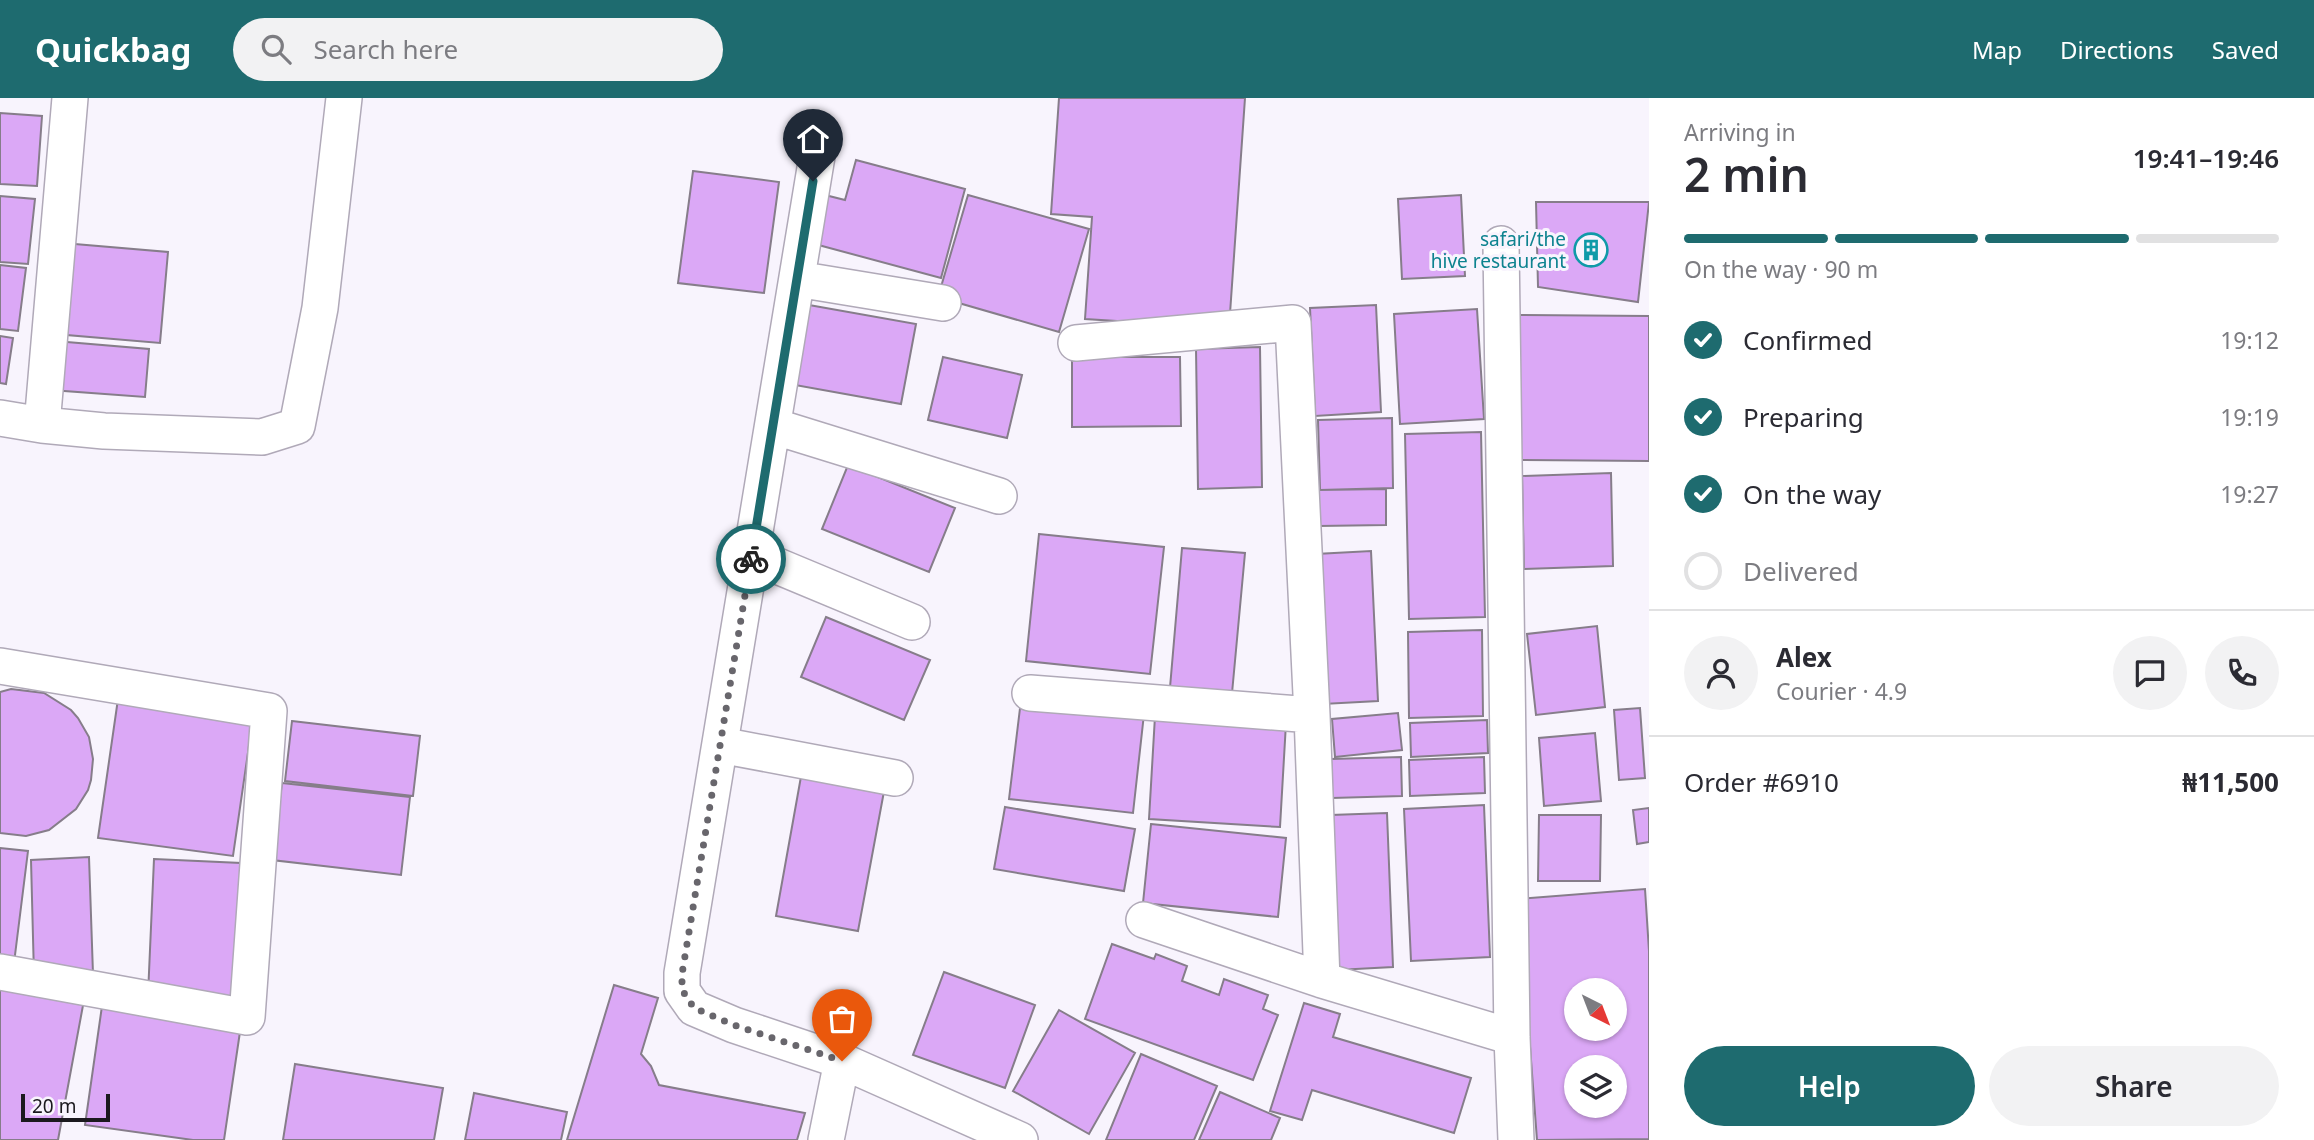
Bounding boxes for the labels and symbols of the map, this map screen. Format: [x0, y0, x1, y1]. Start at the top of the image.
pin [783, 109, 843, 181]
place label: safari/the hive restaurant [1431, 226, 1566, 274]
building icon: safari/the hive restaurant [1572, 231, 1610, 269]
courier [716, 524, 786, 594]
north arrow [1564, 978, 1628, 1041]
pin [812, 989, 872, 1061]
scale bar [21, 1091, 110, 1123]

